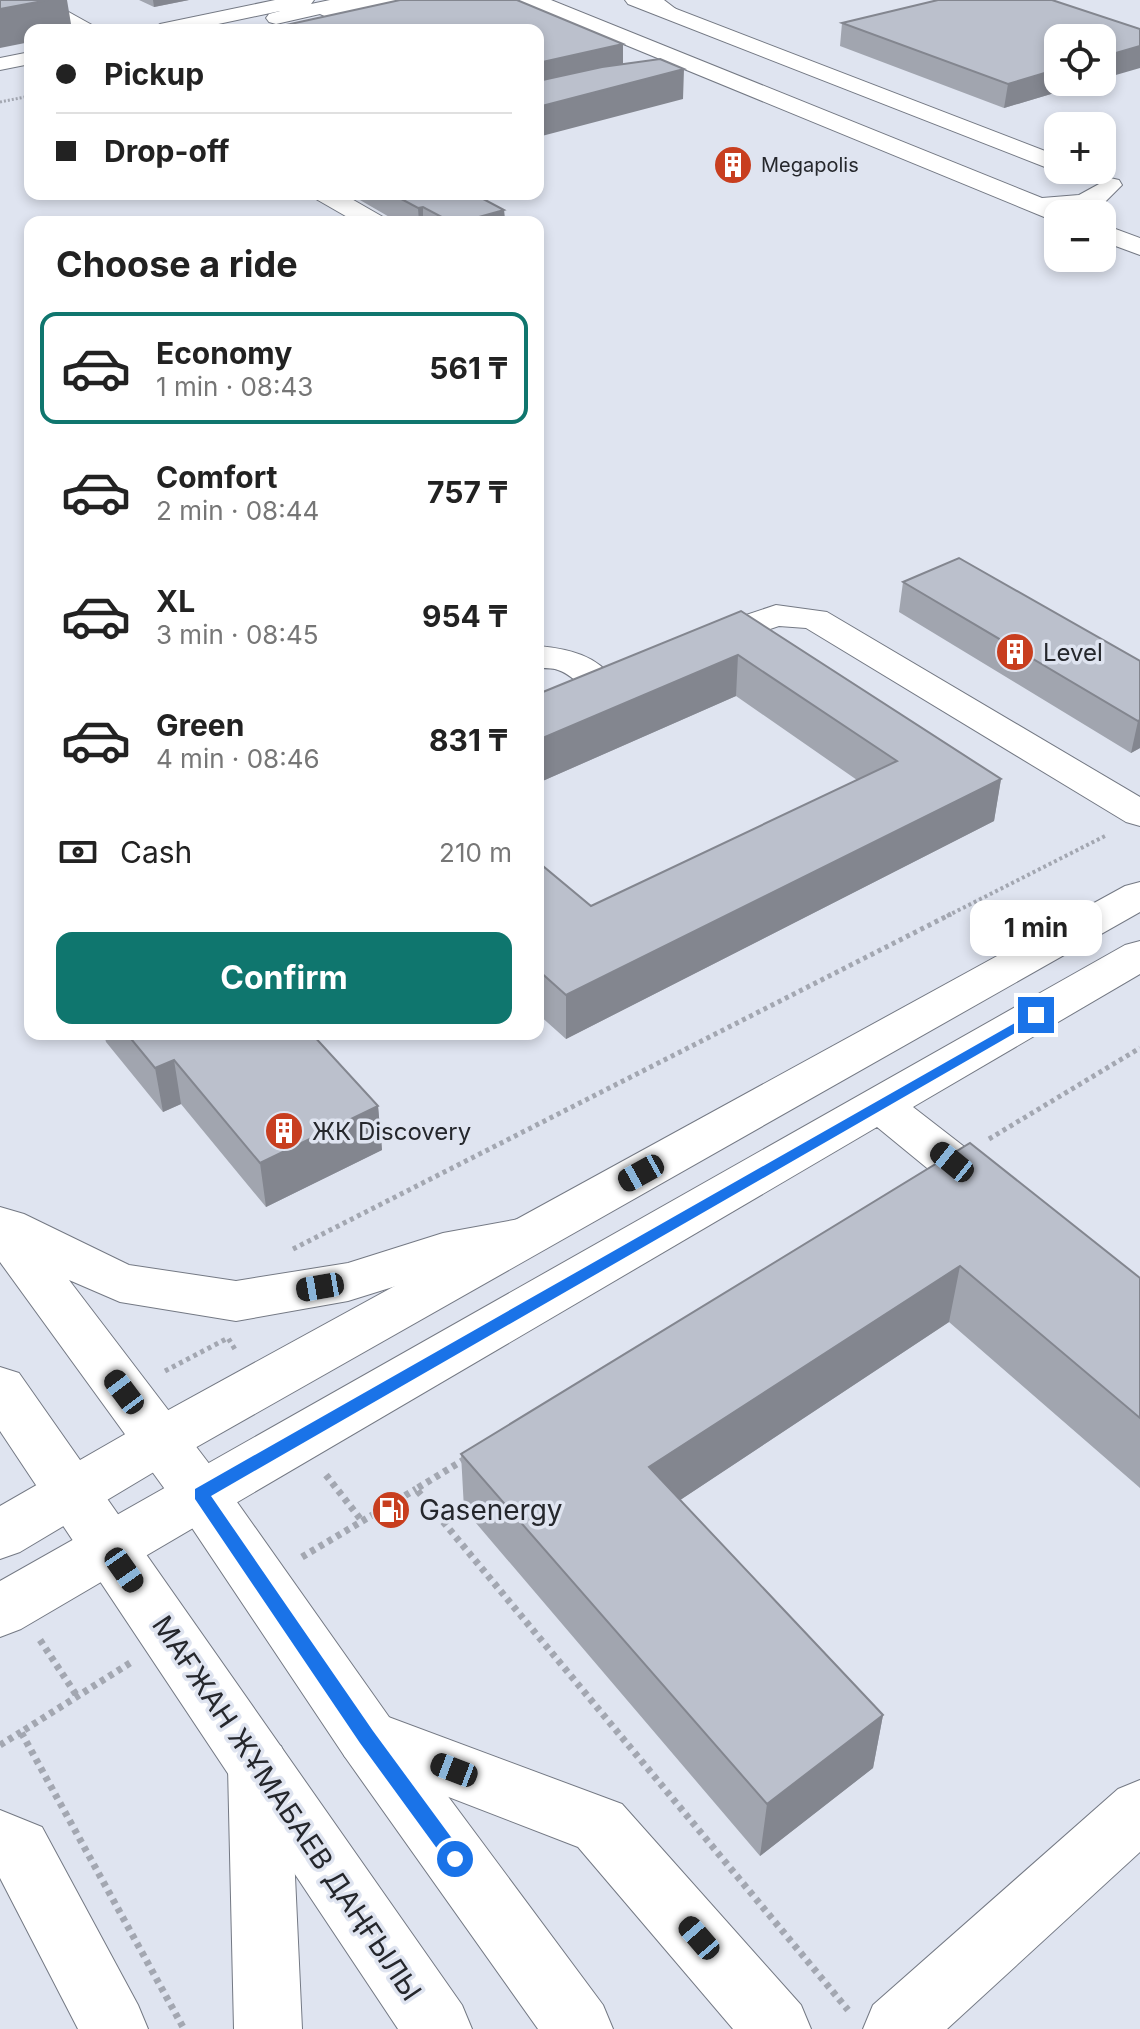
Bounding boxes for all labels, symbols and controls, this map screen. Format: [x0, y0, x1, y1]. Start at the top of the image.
map controls [1044, 24, 1116, 272]
button: locate [1044, 24, 1116, 96]
text: Pickup [104, 56, 204, 92]
button: + [1044, 112, 1116, 184]
text: Drop-off [104, 133, 230, 169]
building icon: Megapolis [712, 144, 754, 186]
place label: Megapolis [761, 153, 859, 177]
button: − [1044, 200, 1116, 272]
text: Choose a ride [56, 242, 298, 286]
icon: car [60, 332, 132, 404]
text: Economy [156, 335, 292, 371]
text: 561 ₸ [429, 350, 508, 386]
text: 1 min · 08:43 [156, 371, 313, 402]
icon: car [60, 456, 132, 528]
text: Comfort [156, 459, 277, 495]
text: 757 ₸ [427, 474, 508, 510]
text: 2 min · 08:44 [156, 495, 319, 526]
icon: car [60, 580, 132, 652]
text: XL [156, 583, 195, 619]
text: 954 ₸ [422, 598, 508, 634]
text: 3 min · 08:45 [156, 619, 319, 650]
building icon: Level [994, 631, 1036, 673]
place label: Level [1043, 638, 1103, 667]
icon: car [60, 704, 132, 776]
text: Green [156, 707, 244, 743]
text: 831 ₸ [429, 722, 508, 758]
text: 4 min · 08:46 [156, 743, 320, 774]
icon: cash [56, 830, 100, 874]
text: Cash [120, 834, 192, 870]
text: 210 m [439, 837, 512, 868]
callout: 1 min [970, 899, 1102, 955]
text: 1 min [1004, 912, 1068, 943]
button: Confirm [56, 932, 512, 1024]
route end [1018, 997, 1054, 1033]
building icon: ЖК Discovery [263, 1110, 305, 1152]
place label: ЖК Discovery [312, 1117, 471, 1146]
car [926, 1138, 978, 1186]
car [614, 1151, 668, 1195]
car [294, 1271, 346, 1303]
car [100, 1366, 148, 1418]
fuel station icon: Gasenergy [370, 1489, 412, 1531]
place label: Gasenergy [419, 1493, 563, 1527]
car [100, 1543, 148, 1597]
street label: МАҒЖАН ЖҰМАБАЕВ ДАҢҒЫЛЫ [145, 1609, 429, 2007]
car [427, 1750, 481, 1790]
route start [437, 1841, 473, 1877]
car [674, 1912, 724, 1964]

